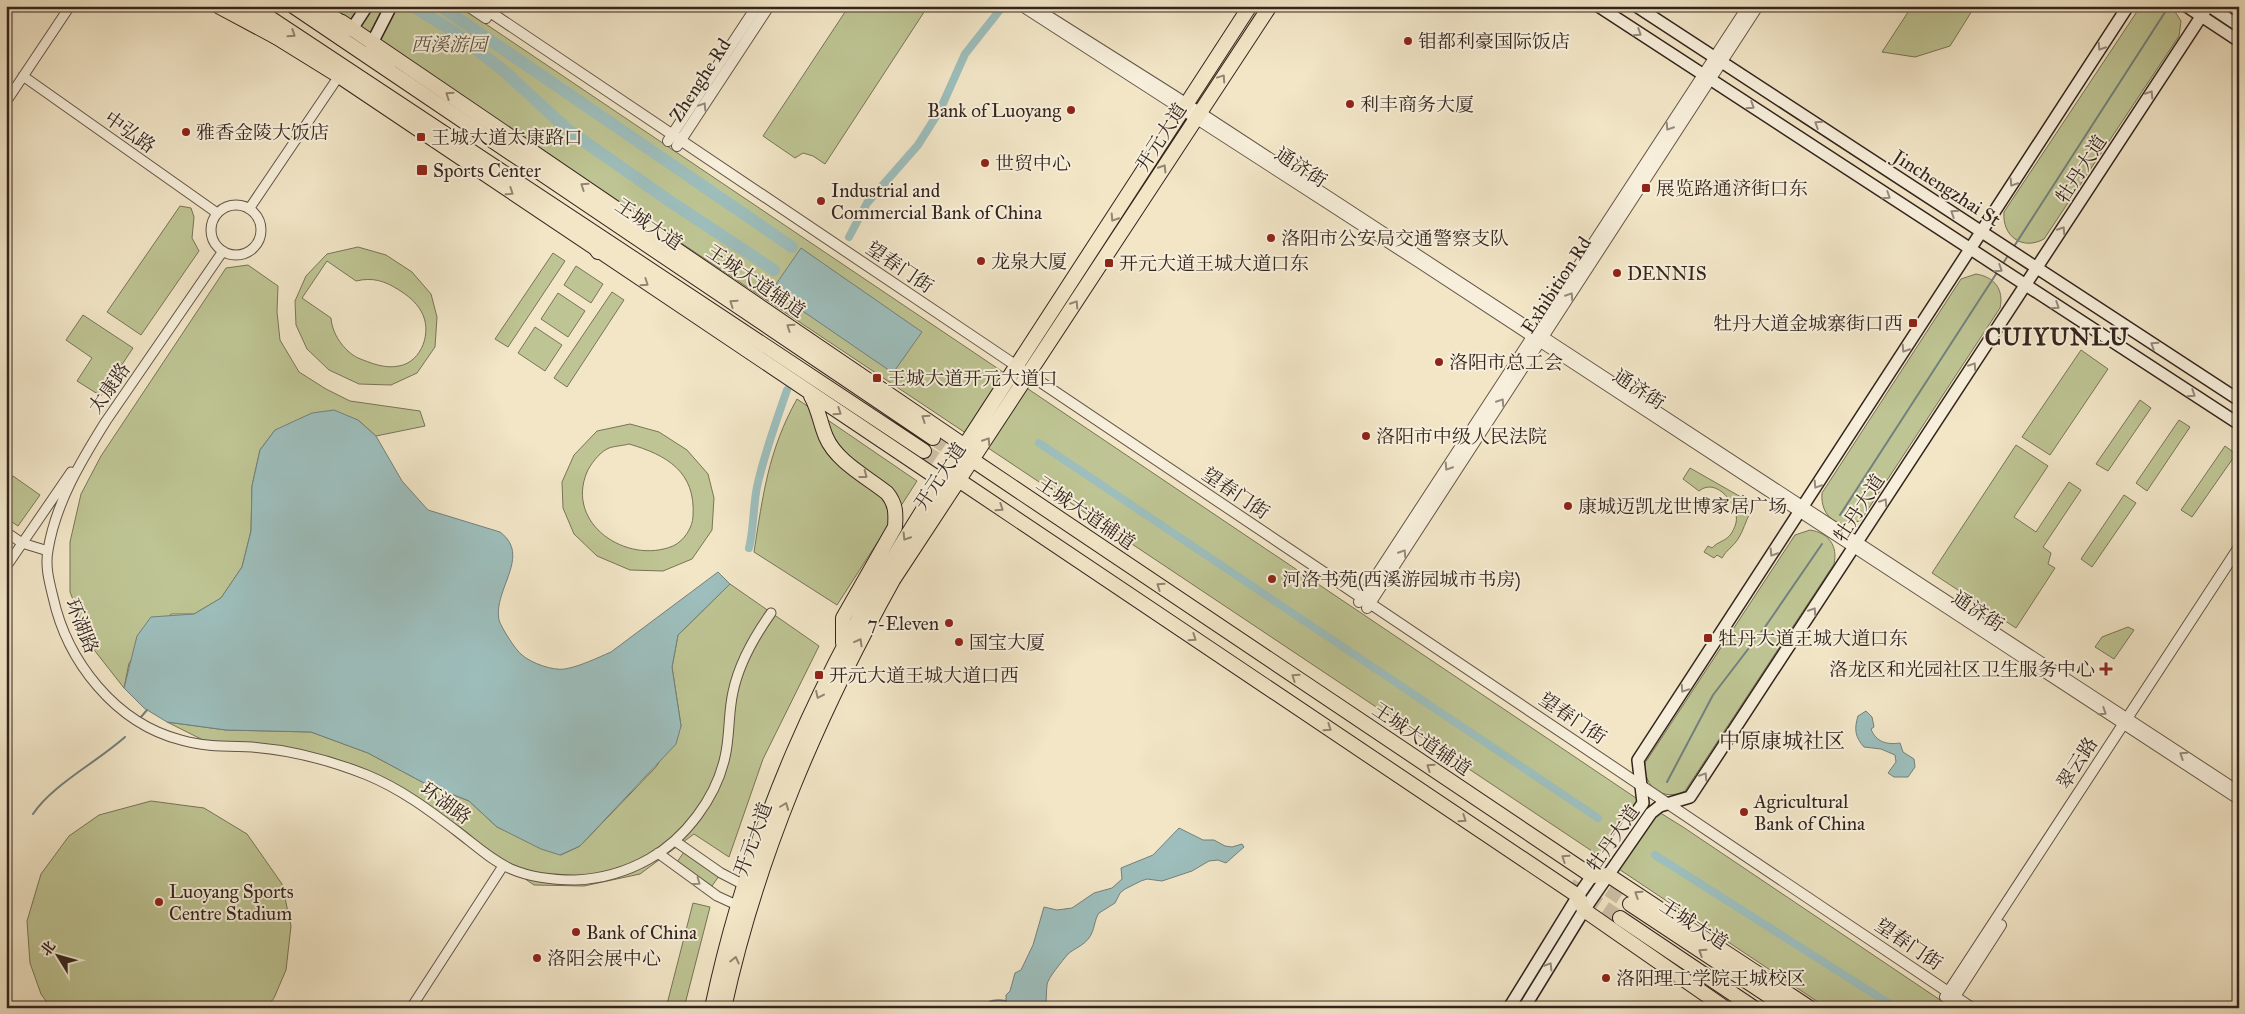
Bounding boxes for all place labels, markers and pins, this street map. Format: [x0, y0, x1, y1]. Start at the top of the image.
place label: 钼都利豪国际饭店 [1418, 30, 1570, 53]
marker: 钼都利豪国际饭店 [1402, 35, 1414, 47]
place label: 利丰商务大厦 [1360, 93, 1474, 116]
marker: 利丰商务大厦 [1344, 98, 1356, 110]
place label: Bank of Luoyang [927, 99, 1061, 123]
marker: Bank of Luoyang [1065, 104, 1077, 116]
place label: 雅香金陵大饭店 [196, 121, 329, 144]
marker: 雅香金陵大饭店 [180, 126, 192, 138]
place label: 王城大道太康路口 [431, 126, 583, 149]
marker: 王城大道太康路口 [415, 131, 427, 143]
place label: 世贸中心 [995, 152, 1071, 175]
marker: 世贸中心 [979, 157, 991, 169]
place label: Sports Center [433, 159, 542, 182]
marker: Sports Center [415, 163, 429, 177]
place label: 展览路通济街口东 [1656, 177, 1808, 200]
place label: Industrial and Commercial Bank of China [831, 179, 1043, 224]
marker: 展览路通济街口东 [1640, 182, 1652, 194]
marker: Industrial and Commercial Bank of China [815, 195, 827, 207]
place label: 洛阳市公安局交通警察支队 [1281, 227, 1509, 250]
marker: 洛阳市公安局交通警察支队 [1265, 232, 1277, 244]
place label: 龙泉大厦 [991, 250, 1067, 273]
place label: 开元大道王城大道口东 [1119, 252, 1309, 275]
marker: 龙泉大厦 [975, 255, 987, 267]
marker: 开元大道王城大道口东 [1103, 257, 1115, 269]
place label: DENNIS [1627, 262, 1707, 285]
marker: DENNIS [1611, 267, 1623, 279]
place label: 牡丹大道金城寨街口西 [1713, 312, 1903, 335]
marker: 牡丹大道金城寨街口西 [1907, 317, 1919, 329]
place label: 洛阳市总工会 [1449, 351, 1563, 374]
marker: 洛阳市总工会 [1433, 356, 1445, 368]
place label: 王城大道开元大道口 [887, 367, 1058, 390]
marker: 王城大道开元大道口 [871, 372, 883, 384]
place label: 洛阳市中级人民法院 [1376, 425, 1547, 448]
marker: 洛阳市中级人民法院 [1360, 430, 1372, 442]
place label: 康城迈凯龙世博家居广场 [1578, 495, 1787, 518]
marker: 康城迈凯龙世博家居广场 [1562, 500, 1574, 512]
place label: 河洛书苑(西溪游园城市书房) [1282, 568, 1521, 592]
marker: 河洛书苑(西溪游园城市书房) [1266, 573, 1278, 585]
place label: 7-Eleven [867, 612, 939, 635]
marker: 7-Eleven [943, 617, 955, 629]
place label: 牡丹大道王城大道口东 [1718, 627, 1908, 650]
place label: 国宝大厦 [969, 631, 1045, 654]
marker: 牡丹大道王城大道口东 [1702, 632, 1714, 644]
marker: 国宝大厦 [953, 636, 965, 648]
place label: 洛龙区和光园社区卫生服务中心 [1829, 658, 2095, 681]
marker: 洛龙区和光园社区卫生服务中心 [2099, 662, 2113, 676]
place label: 开元大道王城大道口西 [829, 664, 1019, 687]
marker: 开元大道王城大道口西 [813, 669, 825, 681]
place label: Agricultural Bank of China [1753, 790, 1866, 835]
marker: Agricultural Bank of China [1738, 806, 1750, 818]
place label: Luoyang Sports Centre Stadium [169, 880, 294, 925]
marker: Luoyang Sports Centre Stadium [153, 896, 165, 908]
place label: Bank of China [586, 921, 698, 944]
marker: Bank of China [570, 926, 582, 938]
place label: 洛阳会展中心 [547, 947, 661, 970]
marker: 洛阳会展中心 [531, 952, 543, 964]
place label: 洛阳理工学院王城校区 [1616, 967, 1806, 990]
marker: 洛阳理工学院王城校区 [1600, 972, 1612, 984]

